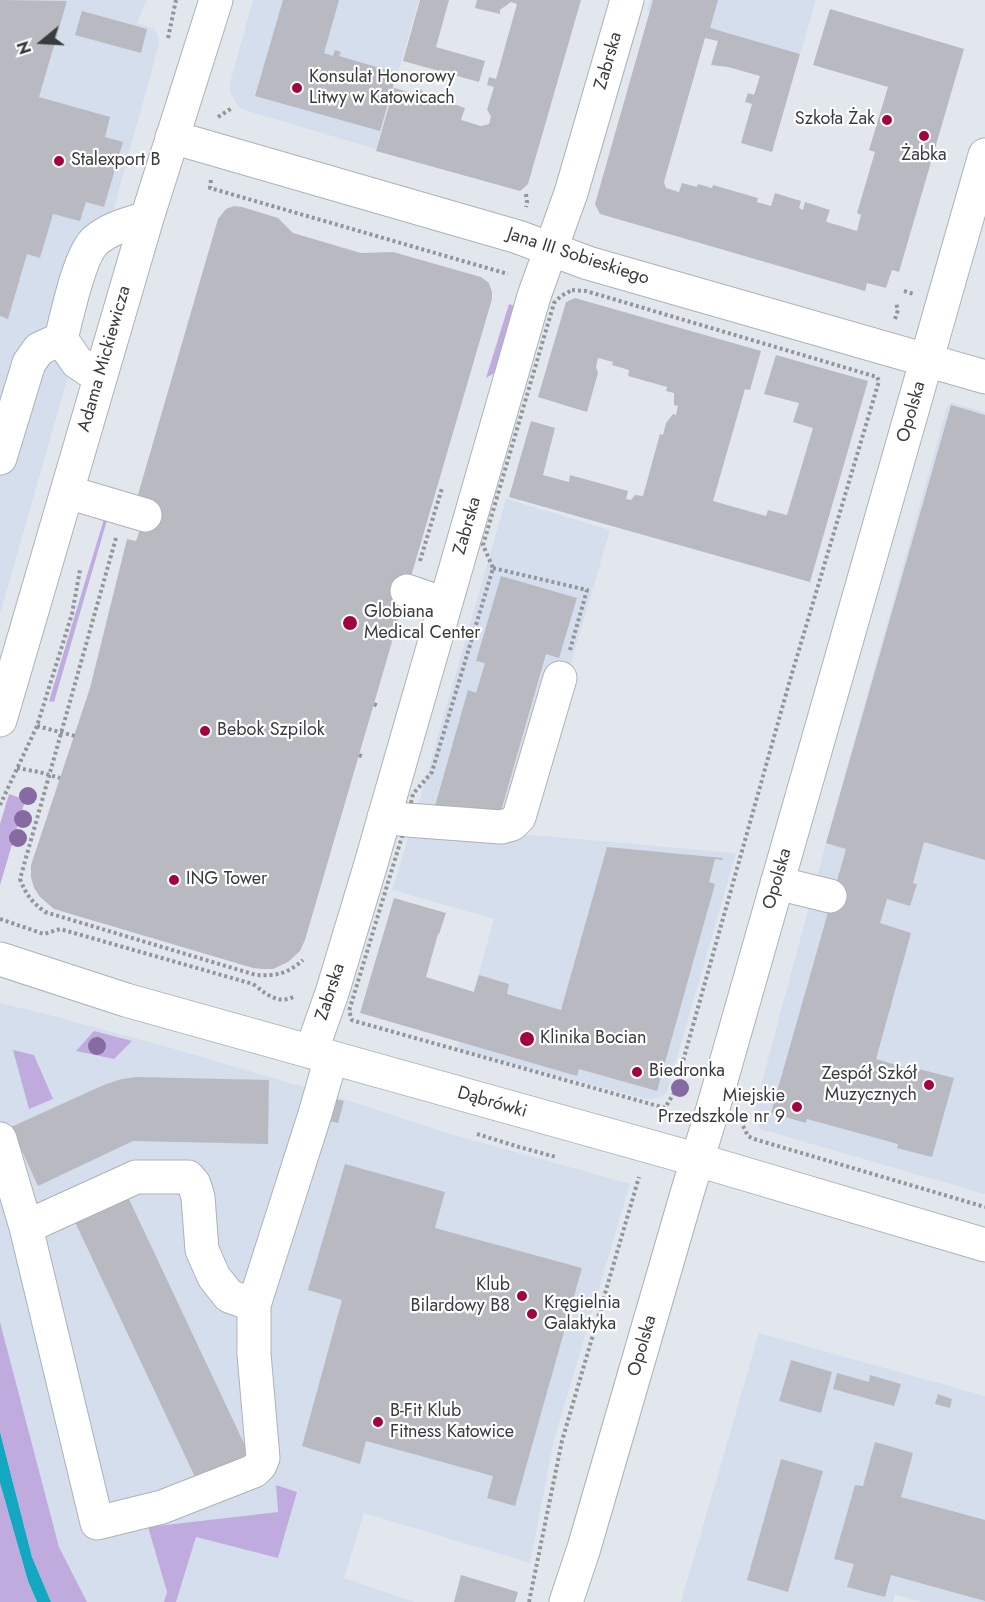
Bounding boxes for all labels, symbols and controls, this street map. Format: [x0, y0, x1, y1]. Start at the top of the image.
north arrow [12, 12, 72, 72]
street label: Zabrska [591, 30, 627, 92]
text: N [12, 38, 37, 57]
place label: Konsulat Honorowy Litwy w Katowicach [309, 67, 455, 110]
marker: Konsulat Honorowy Litwy w Katowicach [290, 81, 304, 95]
place label: Szkoła Żak [795, 109, 875, 131]
marker: Szkoła Żak [880, 113, 894, 127]
marker: Żabka [917, 129, 931, 143]
place label: Żabka [901, 145, 947, 167]
place label: Stalexport B [71, 150, 161, 172]
marker: Stalexport B [52, 154, 66, 168]
street label: Jana III Sobieskiego [504, 224, 652, 290]
street label: Adama Mickiewicza [74, 284, 136, 434]
street label: Opolska [893, 379, 931, 445]
street label: Zabrska [450, 495, 486, 557]
place label: Globiana Medical Center [364, 602, 480, 644]
marker: Globiana Medical Center [341, 614, 359, 632]
place label: Bebok Szpilok [217, 720, 325, 742]
marker: Bebok Szpilok [198, 724, 212, 738]
street label: Opolska [759, 846, 797, 912]
place label: ING Tower [186, 869, 267, 891]
marker: ING Tower [167, 873, 181, 887]
street label: Zabrska [312, 961, 350, 1023]
place label: Klinika Bocian [540, 1028, 646, 1050]
marker: Klinika Bocian [518, 1030, 536, 1048]
place label: Biedronka [649, 1061, 725, 1083]
place label: Zespół Szkół Muzycznych [822, 1064, 917, 1106]
marker: Biedronka [630, 1065, 644, 1079]
marker: Zespół Szkół Muzycznych [922, 1078, 936, 1092]
street label: Dąbrówki [455, 1083, 529, 1123]
place label: Miejskie Przedszkole nr 9 [658, 1086, 785, 1128]
marker: Miejskie Przedszkole nr 9 [790, 1100, 804, 1114]
place label: Klub Bilardowy B8 [411, 1275, 510, 1318]
marker: Klub Bilardowy B8 [515, 1289, 529, 1303]
place label: Kręgielnia Galaktyka [544, 1293, 620, 1336]
marker: Kręgielnia Galaktyka [525, 1307, 539, 1321]
street label: Opolska [624, 1313, 662, 1379]
place label: B-Fit Klub Fitness Katowice [390, 1401, 514, 1444]
marker: B-Fit Klub Fitness Katowice [371, 1415, 385, 1429]

